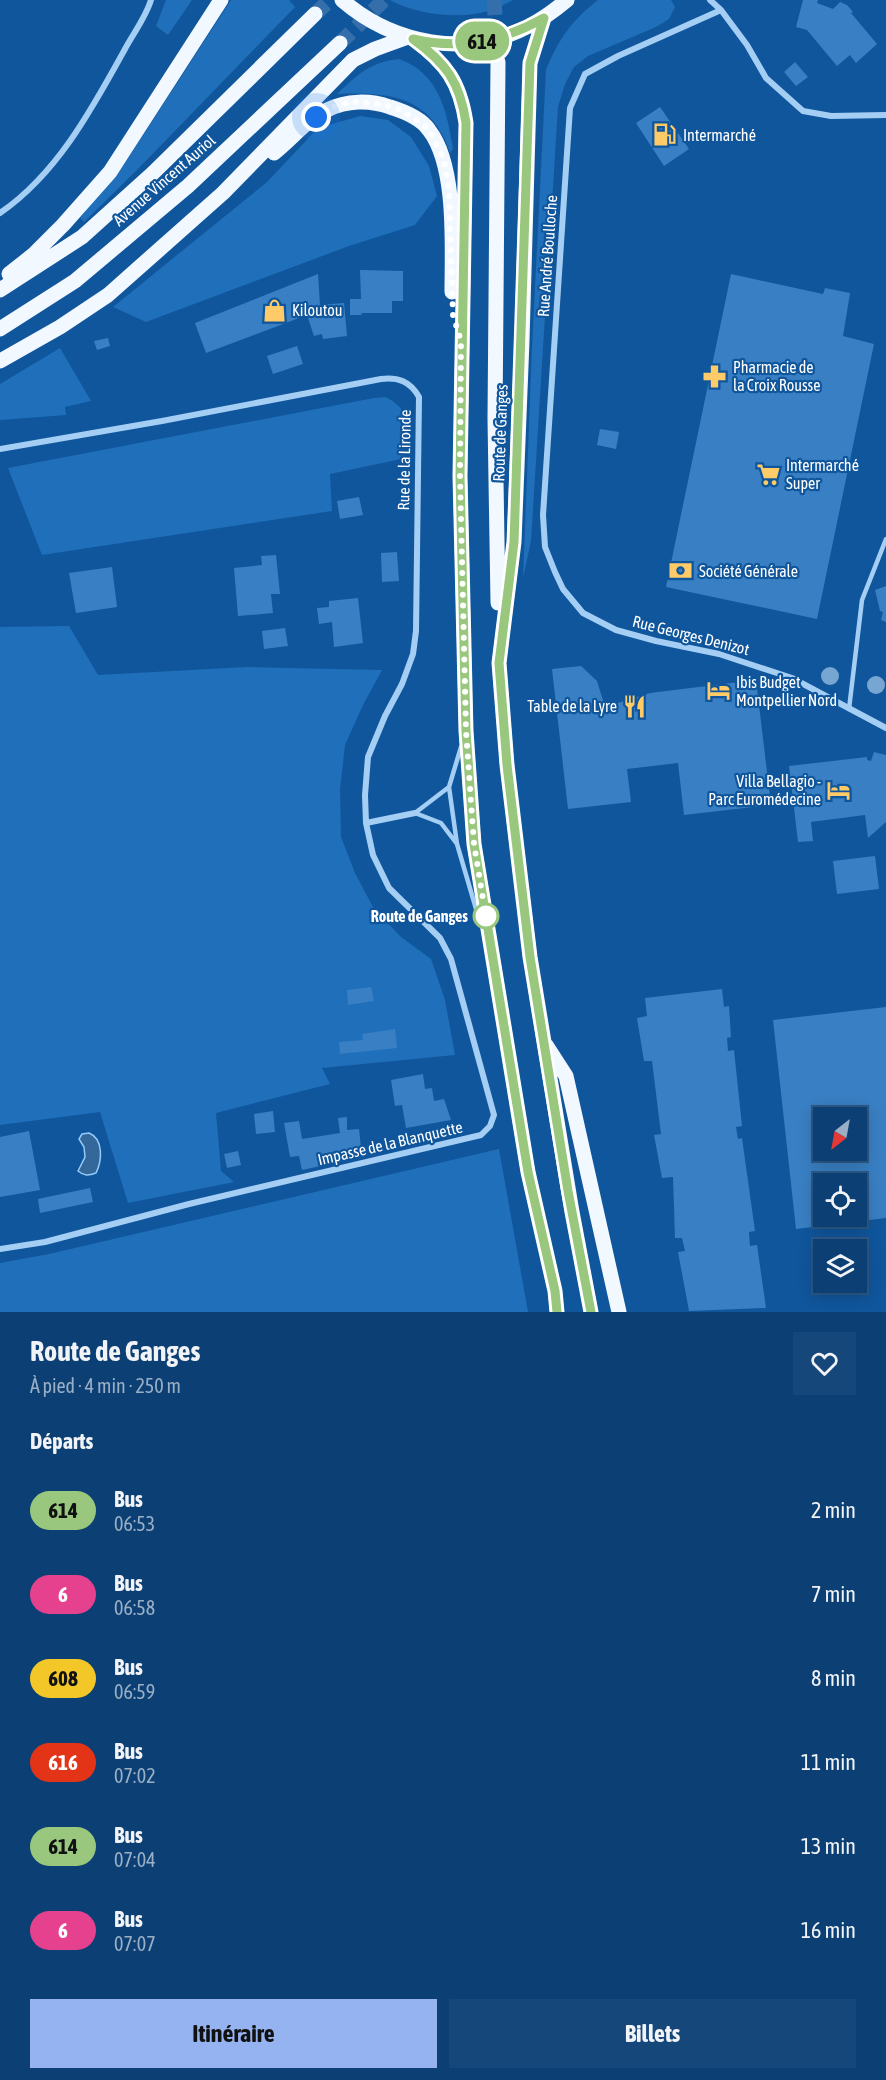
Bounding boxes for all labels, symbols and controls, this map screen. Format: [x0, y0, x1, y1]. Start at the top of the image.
line badge: 614 [448, 22, 516, 60]
text: 614 [467, 29, 497, 53]
your location [301, 102, 331, 132]
fuel station icon: Intermarché [652, 122, 678, 148]
place label: Intermarché [683, 126, 756, 144]
street label: Avenue Vincent Auriol [109, 130, 219, 229]
street label: Rue André Boulloche [534, 194, 560, 318]
shop icon: Kiloutou [261, 297, 287, 323]
place label: Kiloutou [292, 301, 343, 319]
place label: Pharmacie de la Croix Rousse [733, 358, 820, 394]
pharmacy icon: Pharmacie de la Croix Rousse [702, 363, 728, 389]
street label: Route de Ganges [489, 384, 512, 482]
street label: Rue de la Lironde [394, 409, 414, 511]
place label: Intermarché Super [786, 456, 859, 493]
supermarket icon: Intermarché Super [755, 461, 781, 487]
bank icon: Société Générale [668, 558, 694, 584]
place label: Société Générale [699, 562, 798, 580]
street label: Rue Georges Denizot [631, 612, 752, 659]
place label: Ibis Budget Montpellier Nord [736, 673, 837, 710]
hotel icon: Ibis Budget Montpellier Nord [705, 678, 731, 704]
restaurant icon: Table de la Lyre [622, 693, 648, 719]
place label: Table de la Lyre [527, 697, 617, 716]
place label: Villa Bellagio - Parc Euromédecine [708, 772, 821, 808]
hotel icon: Villa Bellagio - Parc Euromédecine [826, 777, 852, 803]
marker: Route de Ganges [473, 903, 499, 929]
place label: Route de Ganges [371, 907, 468, 925]
north arrow [813, 1107, 867, 1161]
map controls [813, 1107, 867, 1293]
street label: Impasse de la Blanquette [316, 1118, 464, 1169]
button: locate [813, 1173, 867, 1227]
button: layers [813, 1239, 867, 1293]
button: heart [793, 1332, 856, 1395]
text: Route de Ganges [30, 1335, 200, 1367]
text: À pied · 4 min · 250 m [30, 1374, 181, 1397]
text: Départs [30, 1428, 93, 1454]
text: Bus [114, 1486, 143, 1512]
text: 2 min [811, 1497, 856, 1523]
text: 614 [48, 1498, 78, 1522]
text: 06:53 [114, 1512, 155, 1535]
text: Bus [114, 1570, 143, 1596]
text: 7 min [811, 1581, 856, 1607]
text: 6 [58, 1582, 68, 1606]
text: 06:58 [114, 1596, 155, 1619]
text: Bus [114, 1654, 143, 1680]
text: 8 min [811, 1665, 856, 1691]
text: 608 [48, 1666, 78, 1690]
text: 06:59 [114, 1680, 155, 1703]
text: Bus [114, 1738, 143, 1764]
text: 11 min [801, 1749, 856, 1775]
text: 616 [48, 1750, 78, 1774]
text: 07:02 [114, 1764, 156, 1787]
text: Bus [114, 1822, 143, 1848]
text: 13 min [801, 1833, 856, 1859]
text: 614 [48, 1834, 78, 1858]
text: 07:04 [114, 1848, 156, 1871]
text: Bus [114, 1906, 143, 1932]
text: 16 min [801, 1917, 856, 1943]
text: 6 [58, 1918, 68, 1942]
text: 07:07 [114, 1932, 156, 1955]
button: Itinéraire [30, 1999, 437, 2068]
button: Billets [449, 1999, 856, 2068]

